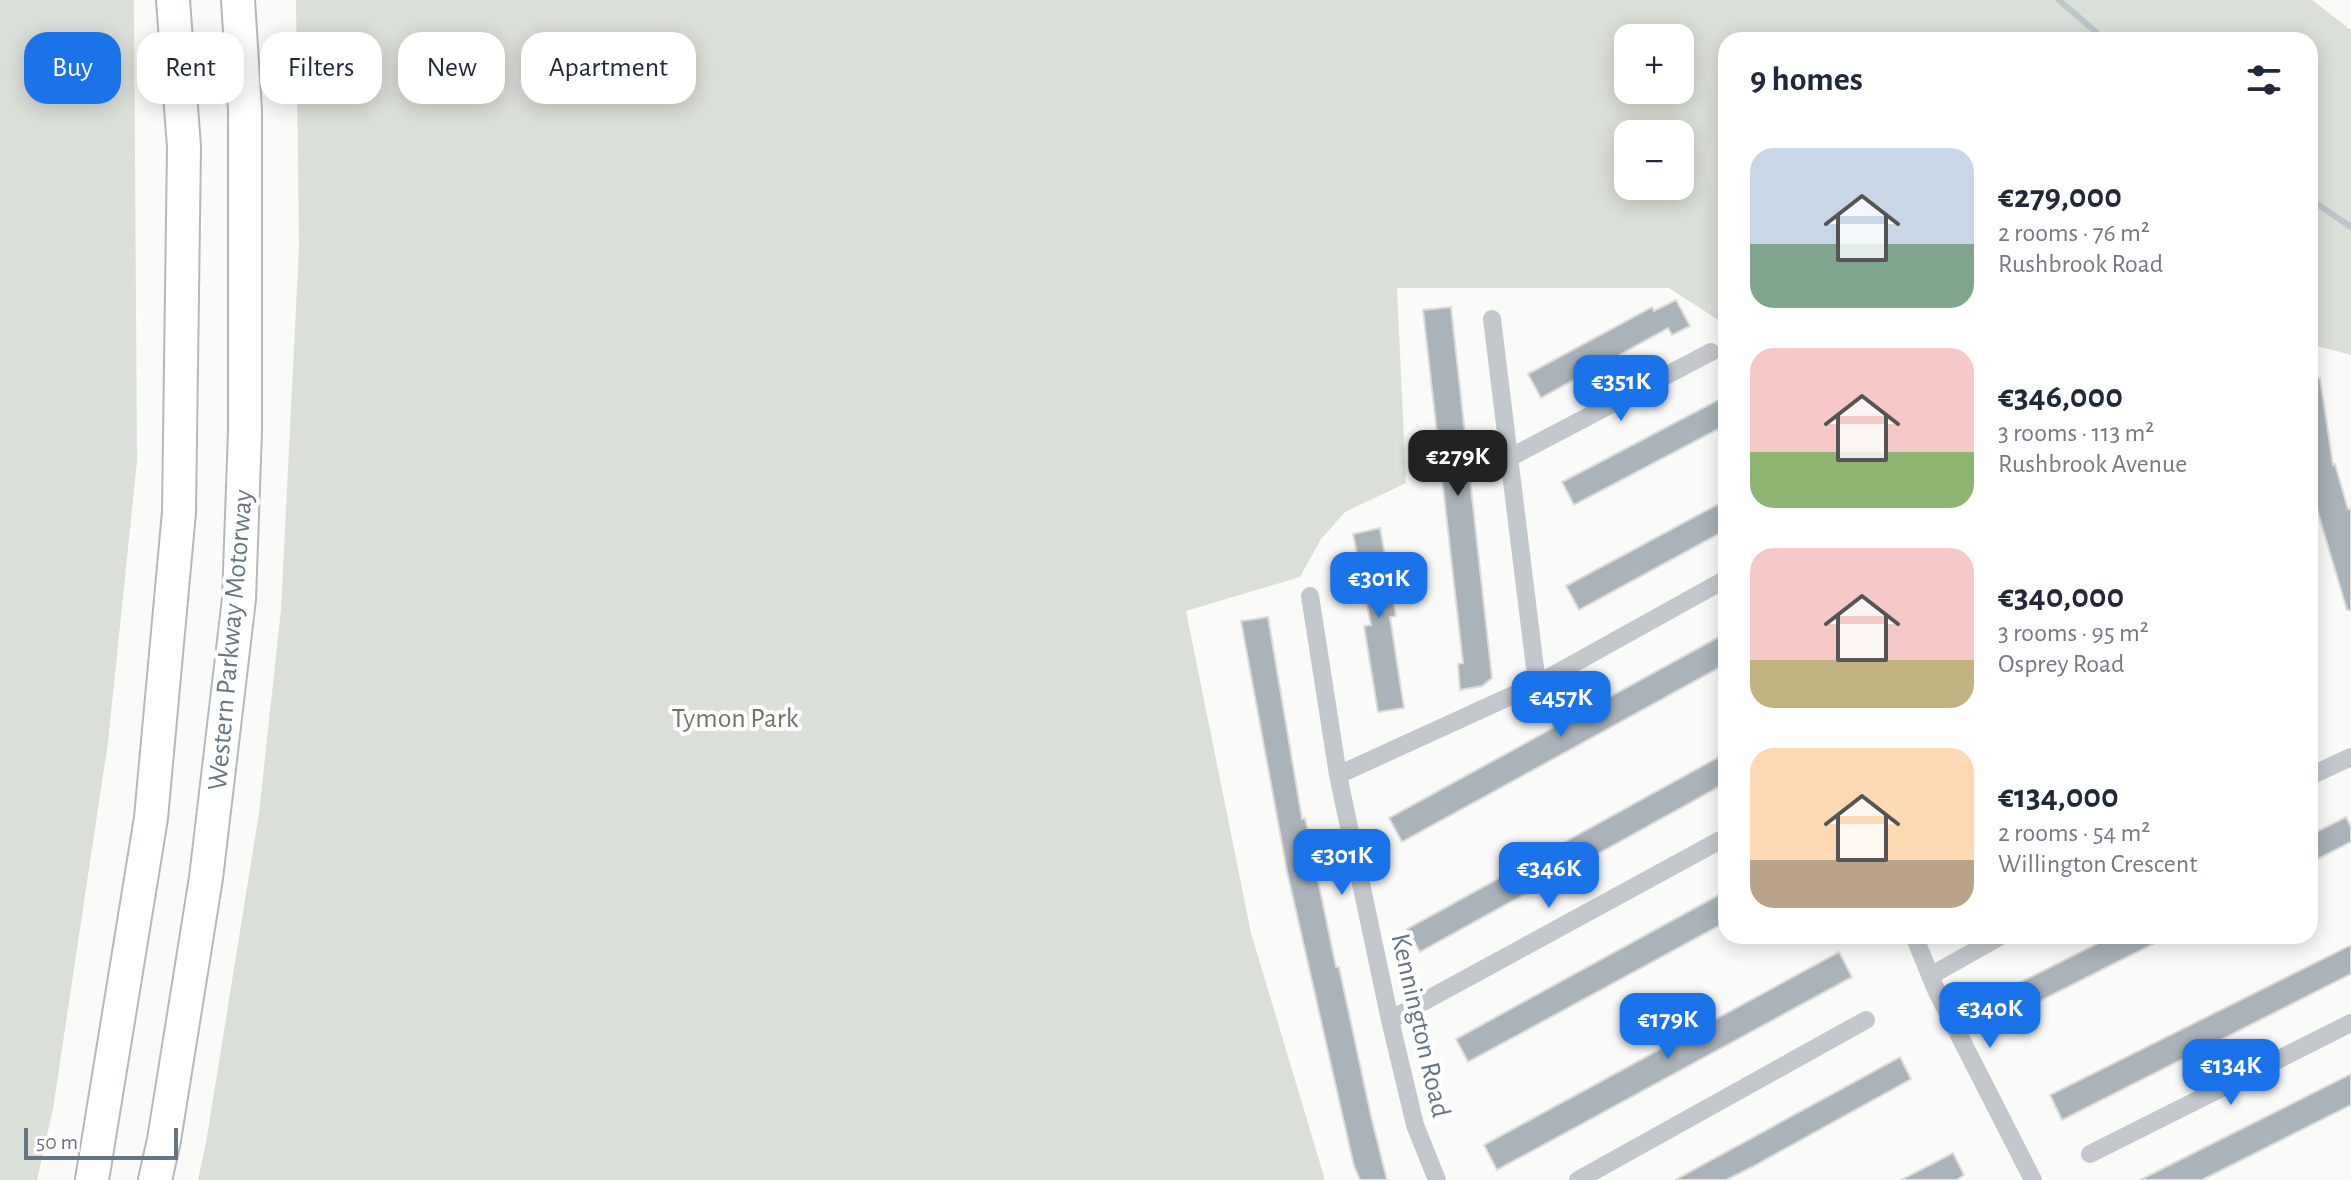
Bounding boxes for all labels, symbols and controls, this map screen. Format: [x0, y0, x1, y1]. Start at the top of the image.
map controls [1614, 24, 1694, 200]
button: + [1614, 24, 1694, 104]
chip: Buy [24, 32, 121, 104]
chip: Rent [137, 32, 244, 104]
chip: Filters [260, 32, 382, 104]
chip: New [398, 32, 505, 104]
chip: Apartment [521, 32, 696, 104]
icon: filters [2242, 58, 2286, 102]
text: 9 homes [1750, 63, 1863, 97]
button: − [1614, 120, 1694, 200]
icon: home [1814, 180, 1910, 276]
text: €279,000 [1998, 180, 2122, 214]
text: 2 rooms · 76 m² [1998, 220, 2150, 246]
text: Rushbrook Road [1998, 251, 2163, 277]
pin: €351K [1565, 355, 1677, 423]
text: €351K [1591, 368, 1651, 394]
icon: home [1814, 380, 1910, 476]
text: €346,000 [1998, 380, 2123, 414]
text: 3 rooms · 113 m² [1998, 420, 2154, 446]
pin: €279K [1402, 430, 1514, 498]
text: €279K [1426, 443, 1490, 469]
text: Rushbrook Avenue [1998, 451, 2187, 477]
street label: Western Parkway Motorway [204, 488, 258, 792]
pin: €301K [1323, 552, 1435, 620]
text: €301K [1348, 565, 1410, 591]
icon: home [1814, 580, 1910, 676]
text: €340,000 [1998, 580, 2124, 614]
text: 3 rooms · 95 m² [1998, 620, 2149, 646]
text: Osprey Road [1998, 651, 2125, 677]
pin: €457K [1505, 671, 1617, 739]
text: €457K [1530, 684, 1592, 710]
park label: Tymon Park [671, 705, 799, 733]
icon: home [1814, 780, 1910, 876]
text: €134,000 [1998, 780, 2119, 814]
text: 2 rooms · 54 m² [1998, 820, 2150, 846]
pin: €301K [1286, 829, 1398, 897]
text: €301K [1311, 842, 1373, 868]
pin: €346K [1493, 842, 1605, 910]
text: Willington Crescent [1998, 851, 2198, 877]
text: €346K [1517, 855, 1581, 881]
street label: Kennington Road [1385, 931, 1455, 1120]
pin: €340K [1934, 982, 2046, 1050]
pin: €179K [1612, 993, 1724, 1061]
text: €340K [1957, 995, 2023, 1021]
text: €179K [1638, 1006, 1698, 1032]
pin: €134K [2175, 1039, 2287, 1107]
text: €134K [2201, 1052, 2261, 1078]
scale bar [24, 1124, 178, 1160]
text: 50 m [36, 1131, 78, 1153]

